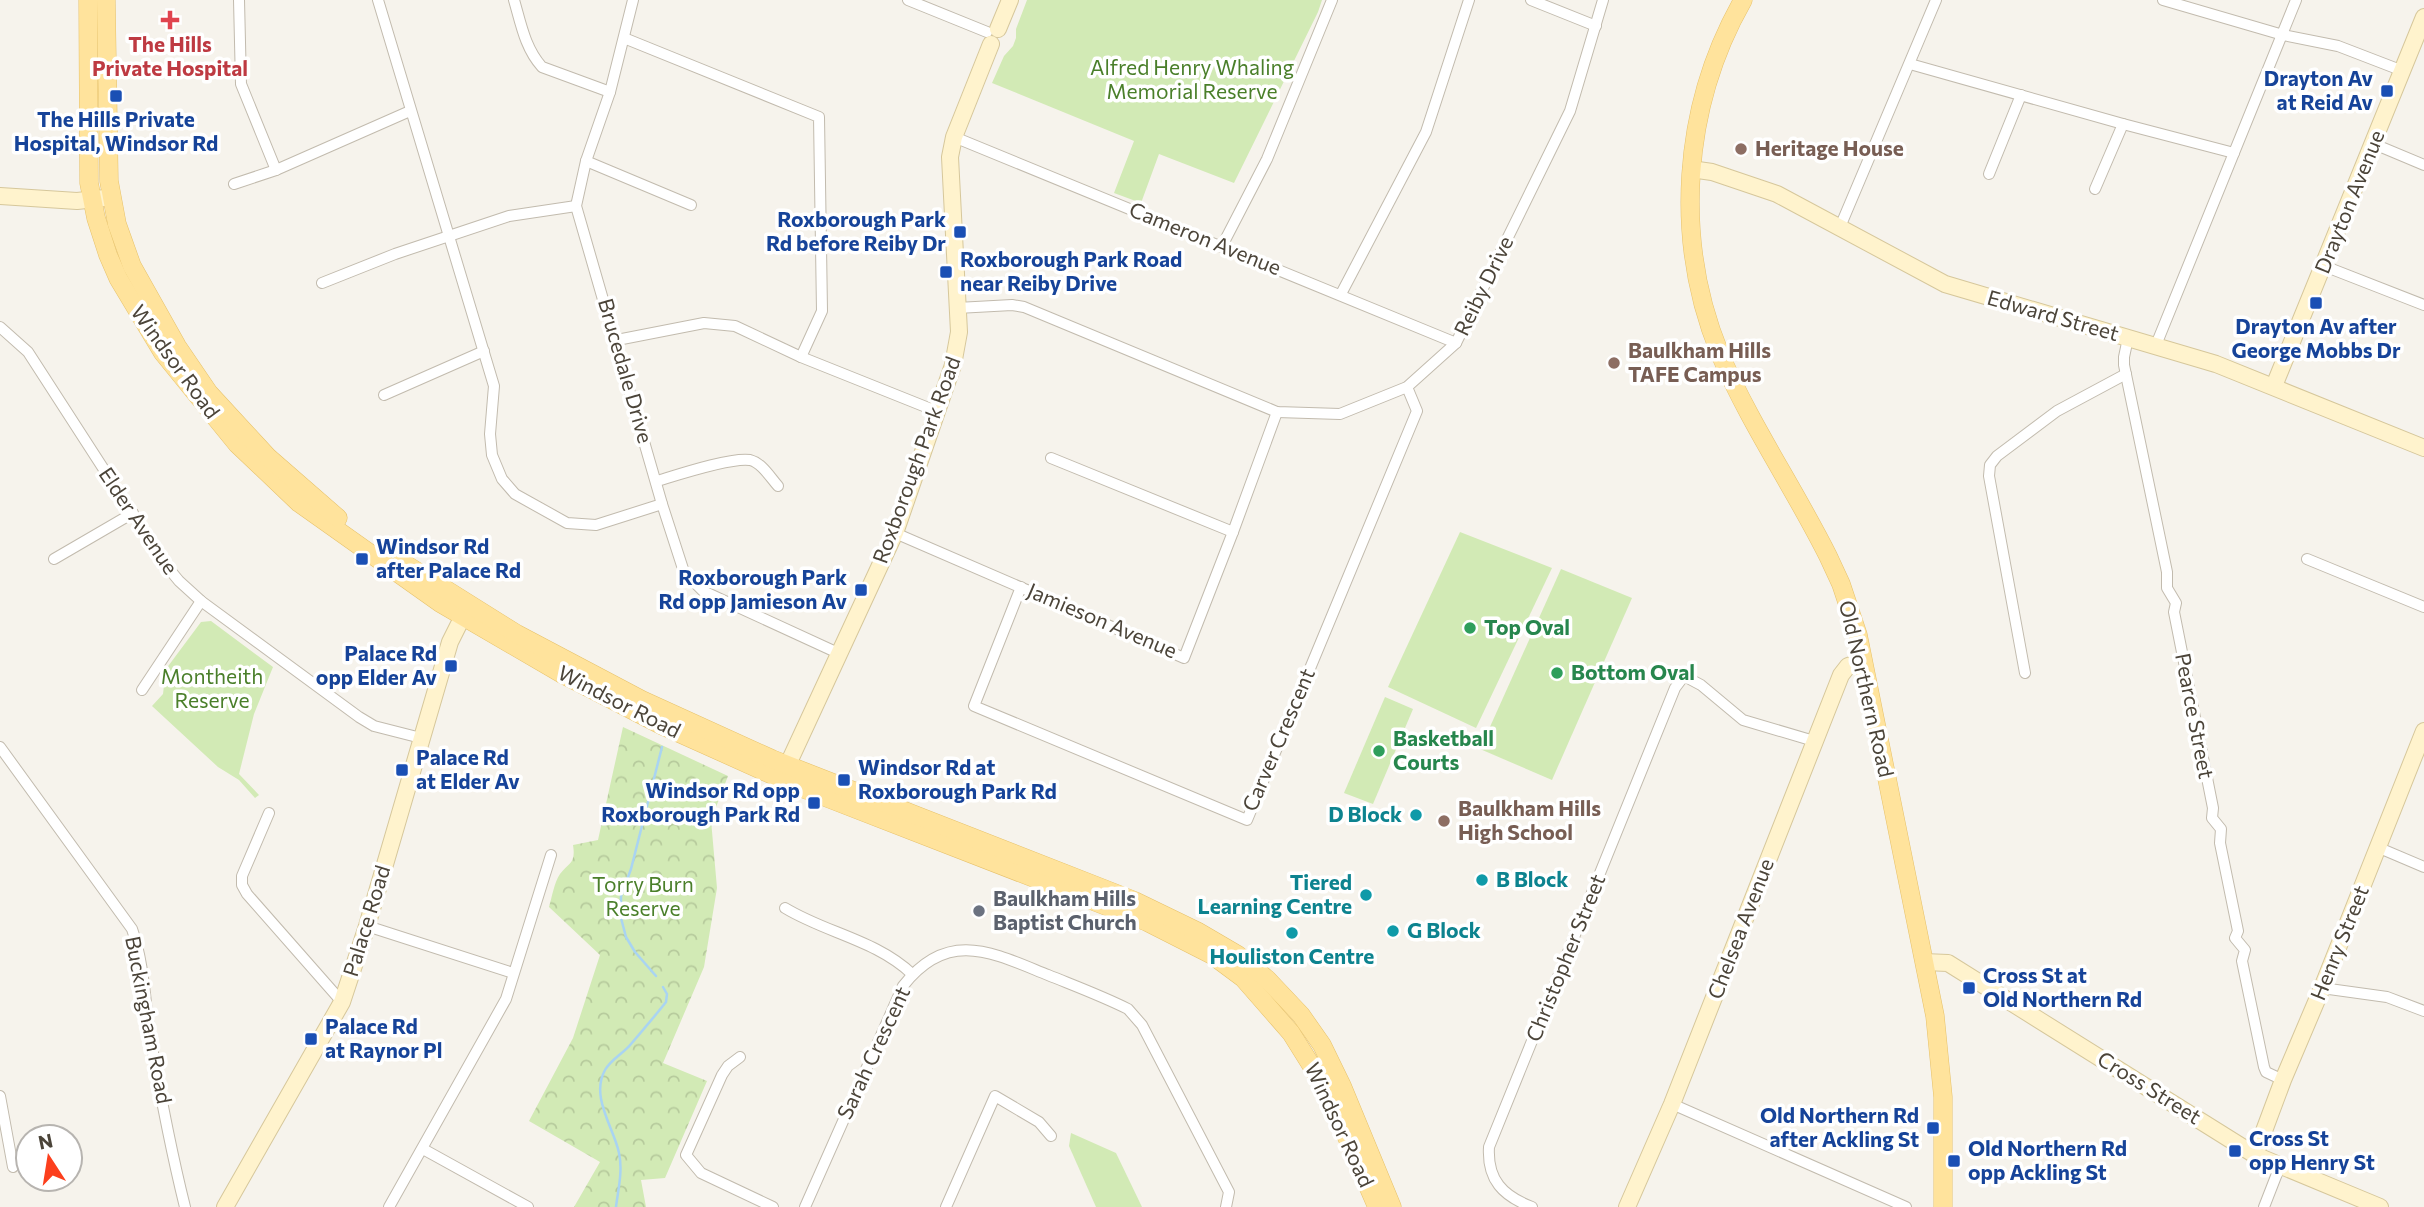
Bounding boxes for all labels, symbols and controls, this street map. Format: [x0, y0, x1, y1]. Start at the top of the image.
marker: The Hills Private Hospital [160, 10, 180, 30]
place label: The Hills Private Hospital [92, 31, 248, 80]
park label: Alfred Henry Whaling Memorial Reserve [1090, 54, 1294, 103]
place label: Drayton Av at Reid Av [2264, 65, 2374, 114]
marker: Drayton Av at Reid Av [2379, 83, 2395, 99]
marker: The Hills Private Hospital, Windsor Rd [108, 88, 124, 104]
place label: The Hills Private Hospital, Windsor Rd [14, 106, 218, 155]
street label: Drayton Avenue [2308, 126, 2389, 277]
place label: Heritage House [1755, 135, 1904, 160]
marker: Heritage House [1733, 141, 1749, 157]
street label: Cameron Avenue [1126, 196, 1285, 279]
place label: Roxborough Park Rd before Reiby Dr [766, 206, 946, 255]
marker: Roxborough Park Rd before Reiby Dr [952, 224, 968, 240]
street label: Reiby Drive [1448, 231, 1517, 339]
place label: Roxborough Park Road near Reiby Drive [960, 246, 1182, 295]
marker: Roxborough Park Road near Reiby Drive [938, 264, 954, 280]
street label: Edward Street [1985, 284, 2122, 345]
street label: Brucedale Drive [594, 295, 659, 446]
marker: Drayton Av after George Mobbs Dr [2308, 295, 2324, 311]
street label: Windsor Road [127, 299, 226, 423]
place label: Drayton Av after George Mobbs Dr [2231, 313, 2401, 362]
place label: Baulkham Hills TAFE Campus [1628, 337, 1771, 386]
street label: Roxborough Park Road [867, 353, 965, 566]
marker: Baulkham Hills TAFE Campus [1606, 355, 1622, 371]
street label: Elder Avenue [94, 462, 184, 578]
place label: Windsor Rd after Palace Rd [376, 533, 521, 582]
marker: Windsor Rd after Palace Rd [354, 551, 370, 567]
place label: Roxborough Park Rd opp Jamieson Av [659, 564, 848, 613]
street label: Jamieson Avenue [1024, 577, 1181, 662]
marker: Roxborough Park Rd opp Jamieson Av [853, 582, 869, 598]
street label: Old Northern Road [1835, 598, 1900, 779]
place label: Top Oval [1484, 614, 1570, 639]
marker: Top Oval [1462, 620, 1478, 636]
place label: Palace Rd opp Elder Av [316, 640, 438, 689]
street label: Pearce Street [2171, 651, 2220, 781]
marker: Palace Rd opp Elder Av [443, 658, 459, 674]
street label: Windsor Road [554, 659, 685, 742]
place label: Bottom Oval [1571, 659, 1695, 684]
park label: Montheith Reserve [161, 663, 263, 712]
street label: Carver Crescent [1236, 664, 1319, 815]
marker: Bottom Oval [1549, 665, 1565, 681]
place label: Basketball Courts [1393, 725, 1494, 774]
marker: Basketball Courts [1371, 743, 1387, 759]
place label: Palace Rd at Elder Av [416, 744, 520, 793]
place label: Windsor Rd at Roxborough Park Rd [858, 754, 1057, 803]
marker: Palace Rd at Elder Av [394, 762, 410, 778]
marker: Windsor Rd at Roxborough Park Rd [836, 772, 852, 788]
place label: Windsor Rd opp Roxborough Park Rd [601, 777, 800, 826]
marker: Windsor Rd opp Roxborough Park Rd [806, 795, 822, 811]
place label: Baulkham Hills High School [1458, 795, 1601, 844]
place label: D Block [1328, 801, 1402, 826]
marker: D Block [1408, 807, 1424, 823]
marker: Baulkham Hills High School [1436, 813, 1452, 829]
street label: Chelsea Avenue [1701, 855, 1778, 1002]
street label: Palace Road [337, 862, 394, 979]
place label: B Block [1496, 866, 1568, 891]
place label: Tiered Learning Centre [1197, 869, 1352, 918]
street label: Christopher Street [1520, 870, 1610, 1045]
park label: Torry Burn Reserve [592, 871, 694, 920]
marker: B Block [1474, 872, 1490, 888]
street label: Henry Street [2304, 881, 2373, 1003]
place label: Baulkham Hills Baptist Church [993, 885, 1137, 934]
marker: Tiered Learning Centre [1358, 887, 1374, 903]
marker: Baulkham Hills Baptist Church [971, 903, 987, 919]
place label: G Block [1407, 917, 1481, 942]
marker: G Block [1385, 923, 1401, 939]
marker: Houliston Centre [1284, 925, 1300, 941]
street label: Buckingham Road [121, 934, 178, 1106]
place label: Houliston Centre [1210, 943, 1374, 968]
place label: Cross St at Old Northern Rd [1983, 962, 2142, 1011]
marker: Cross St at Old Northern Rd [1961, 980, 1977, 996]
street label: Sarah Crescent [831, 982, 914, 1123]
place label: Palace Rd at Raynor Pl [325, 1013, 442, 1062]
marker: Palace Rd at Raynor Pl [303, 1031, 319, 1047]
street label: Cross Street [2093, 1045, 2206, 1128]
street label: Windsor Road [1301, 1058, 1380, 1191]
place label: Old Northern Rd after Ackling St [1760, 1102, 1919, 1151]
marker: Old Northern Rd after Ackling St [1925, 1120, 1941, 1136]
north arrow [14, 1123, 84, 1193]
place label: Cross St opp Henry St [2249, 1125, 2375, 1174]
text: N [36, 1128, 55, 1154]
place label: Old Northern Rd opp Ackling St [1968, 1135, 2127, 1184]
marker: Cross St opp Henry St [2227, 1143, 2243, 1159]
marker: Old Northern Rd opp Ackling St [1946, 1153, 1962, 1169]

